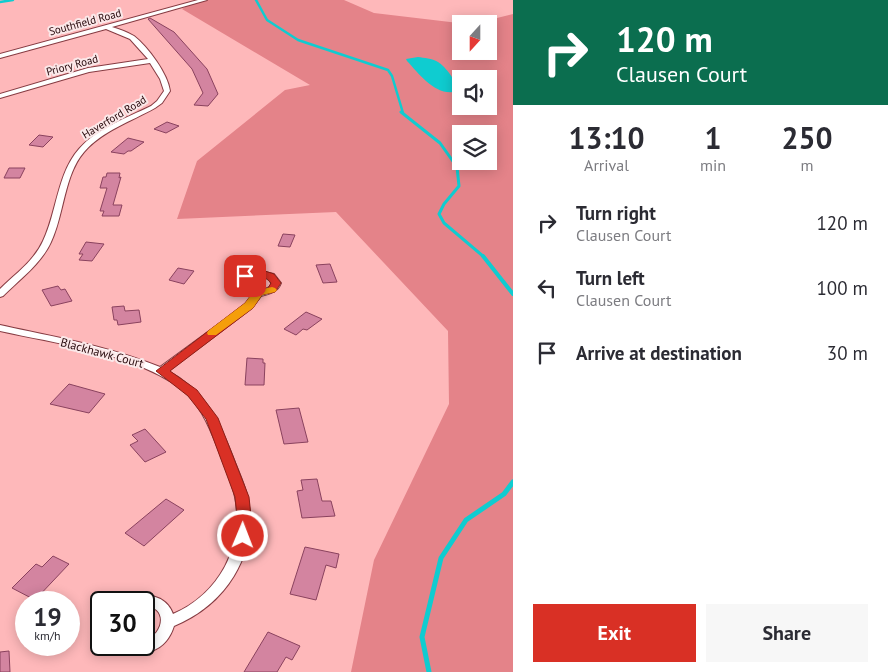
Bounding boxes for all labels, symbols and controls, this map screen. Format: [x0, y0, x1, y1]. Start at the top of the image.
street label: Southfield Road [47, 6, 123, 38]
north arrow [452, 15, 498, 60]
map controls [452, 15, 497, 170]
text: 120 m [616, 16, 713, 62]
icon: right [533, 20, 598, 85]
street label: Priory Road [45, 51, 100, 79]
text: Clausen Court [616, 60, 747, 88]
button: sound [452, 70, 497, 115]
street label: Haverford Road [79, 92, 149, 142]
text: 13:10 [568, 118, 645, 157]
text: 1 [705, 118, 722, 157]
text: 250 [781, 118, 833, 157]
button: layers [452, 125, 497, 170]
text: Arrival [584, 155, 629, 175]
text: min [700, 155, 726, 175]
text: m [801, 155, 814, 175]
text: Turn right [576, 201, 656, 225]
icon: right [533, 209, 561, 237]
text: 120 m [816, 211, 868, 235]
text: Clausen Court [576, 225, 671, 245]
pin [224, 255, 266, 297]
icon: arrive [231, 262, 259, 290]
text: Turn left [576, 266, 645, 290]
icon: left [533, 274, 561, 302]
text: 100 m [816, 276, 868, 300]
text: Clausen Court [576, 290, 671, 310]
street label: Blackhawk Court [59, 334, 145, 371]
icon: arrive [533, 339, 561, 367]
text: Arrive at destination [576, 341, 742, 365]
text: 30 m [827, 341, 868, 365]
position arrow [216, 509, 268, 561]
speed limit sign: 30 [90, 591, 155, 656]
text: 19 [33, 601, 62, 633]
button: Exit [533, 604, 696, 662]
button: Share [706, 604, 868, 662]
text: km/h [34, 628, 61, 643]

